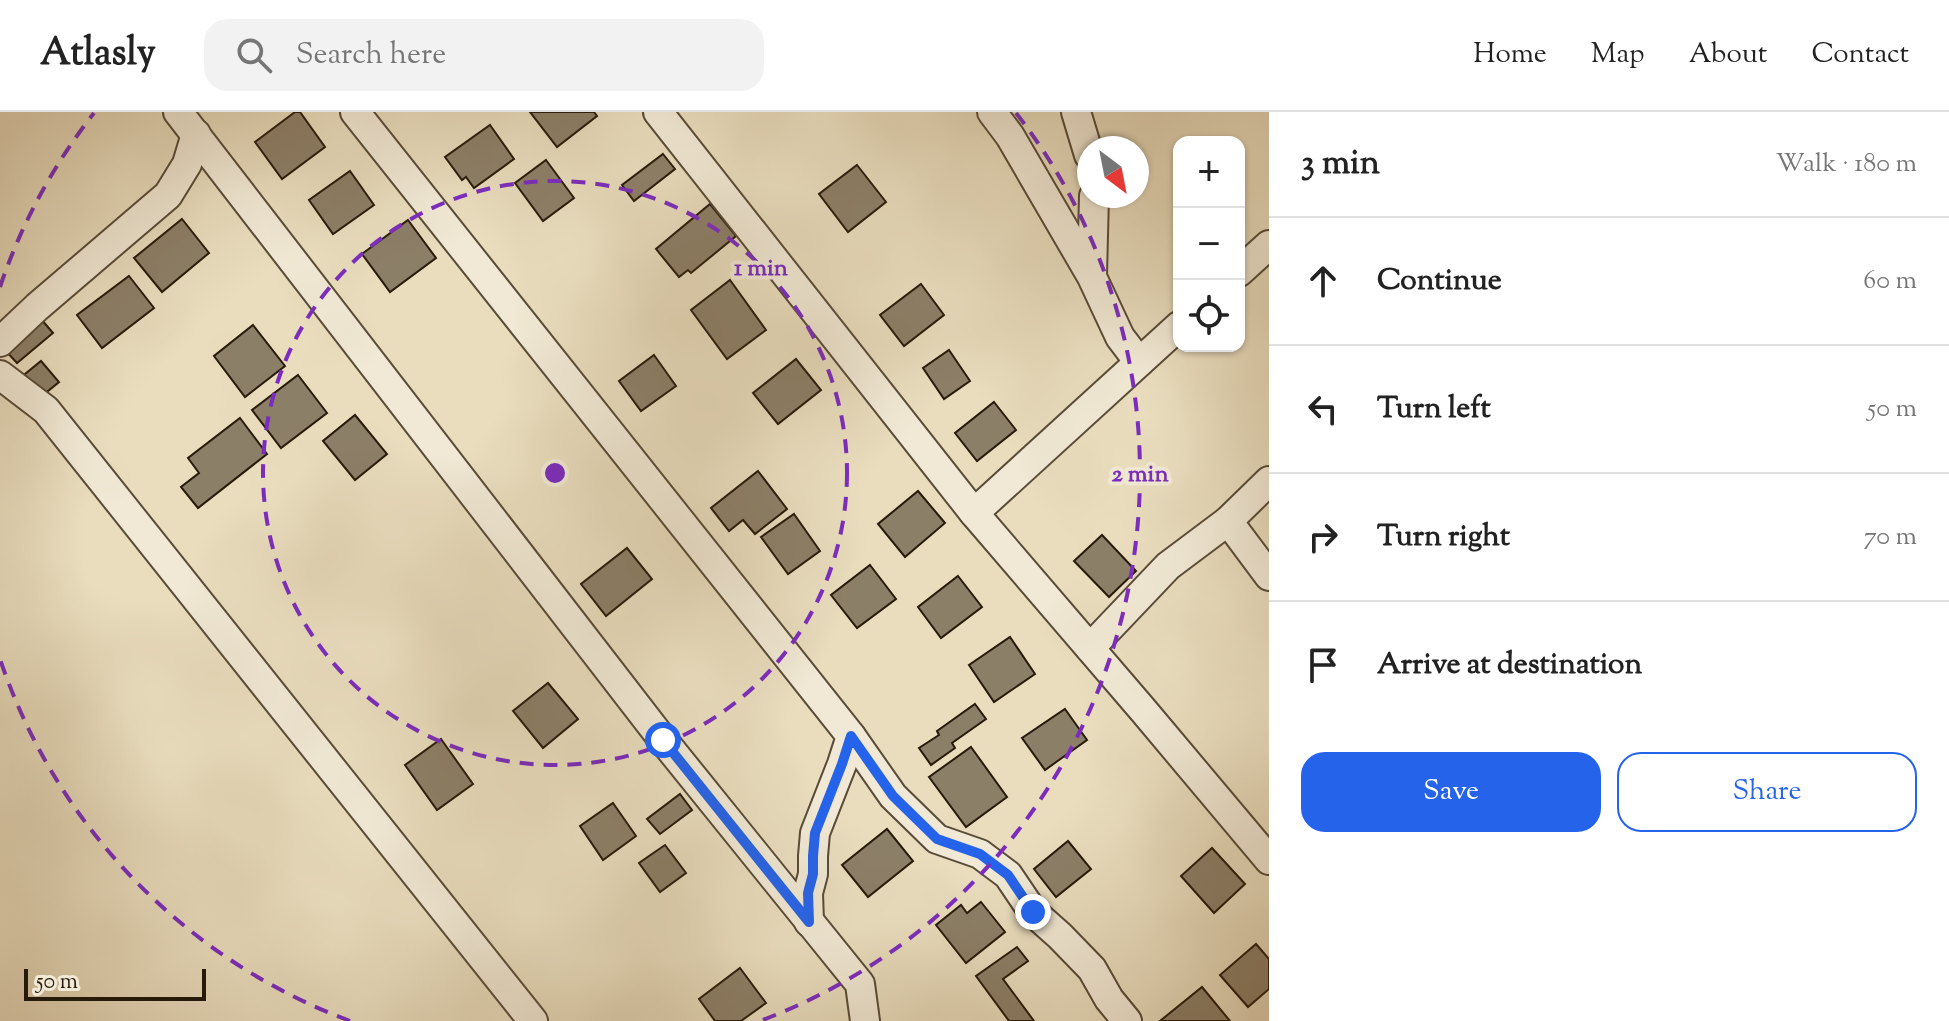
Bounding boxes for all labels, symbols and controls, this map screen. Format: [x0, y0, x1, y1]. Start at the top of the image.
search box [204, 19, 764, 91]
text: Atlasly [40, 28, 156, 82]
icon: search [232, 33, 276, 77]
text: Search here [296, 34, 446, 77]
text: Home [1473, 35, 1547, 75]
text: Map [1591, 35, 1645, 75]
text: About [1689, 35, 1767, 75]
text: Contact [1811, 35, 1909, 75]
north arrow [1077, 136, 1149, 208]
map controls [1173, 136, 1245, 352]
button: + [1173, 136, 1245, 208]
text: 3 min [1301, 140, 1380, 189]
text: Walk · 180 m [1776, 146, 1917, 183]
button: − [1173, 208, 1245, 280]
text: 1 min [734, 252, 789, 286]
icon: ahead [1301, 259, 1345, 303]
text: Continue [1377, 260, 1502, 303]
text: 60 m [1863, 263, 1917, 300]
button: locate [1173, 280, 1245, 352]
icon: left [1301, 387, 1345, 431]
text: Turn left [1377, 388, 1491, 431]
text: 50 m [1867, 391, 1917, 428]
text: 2 min [1111, 458, 1169, 492]
centre of rings [541, 459, 569, 487]
icon: right [1301, 515, 1345, 559]
text: Turn right [1377, 516, 1510, 559]
text: 70 m [1864, 519, 1917, 556]
icon: arrive [1301, 643, 1345, 687]
text: Arrive at destination [1377, 644, 1642, 687]
route start [645, 722, 681, 758]
button: Save [1301, 752, 1601, 832]
button: Share [1617, 752, 1917, 832]
route end [1015, 894, 1051, 930]
scale bar [24, 965, 206, 1001]
text: 50 m [36, 967, 78, 999]

